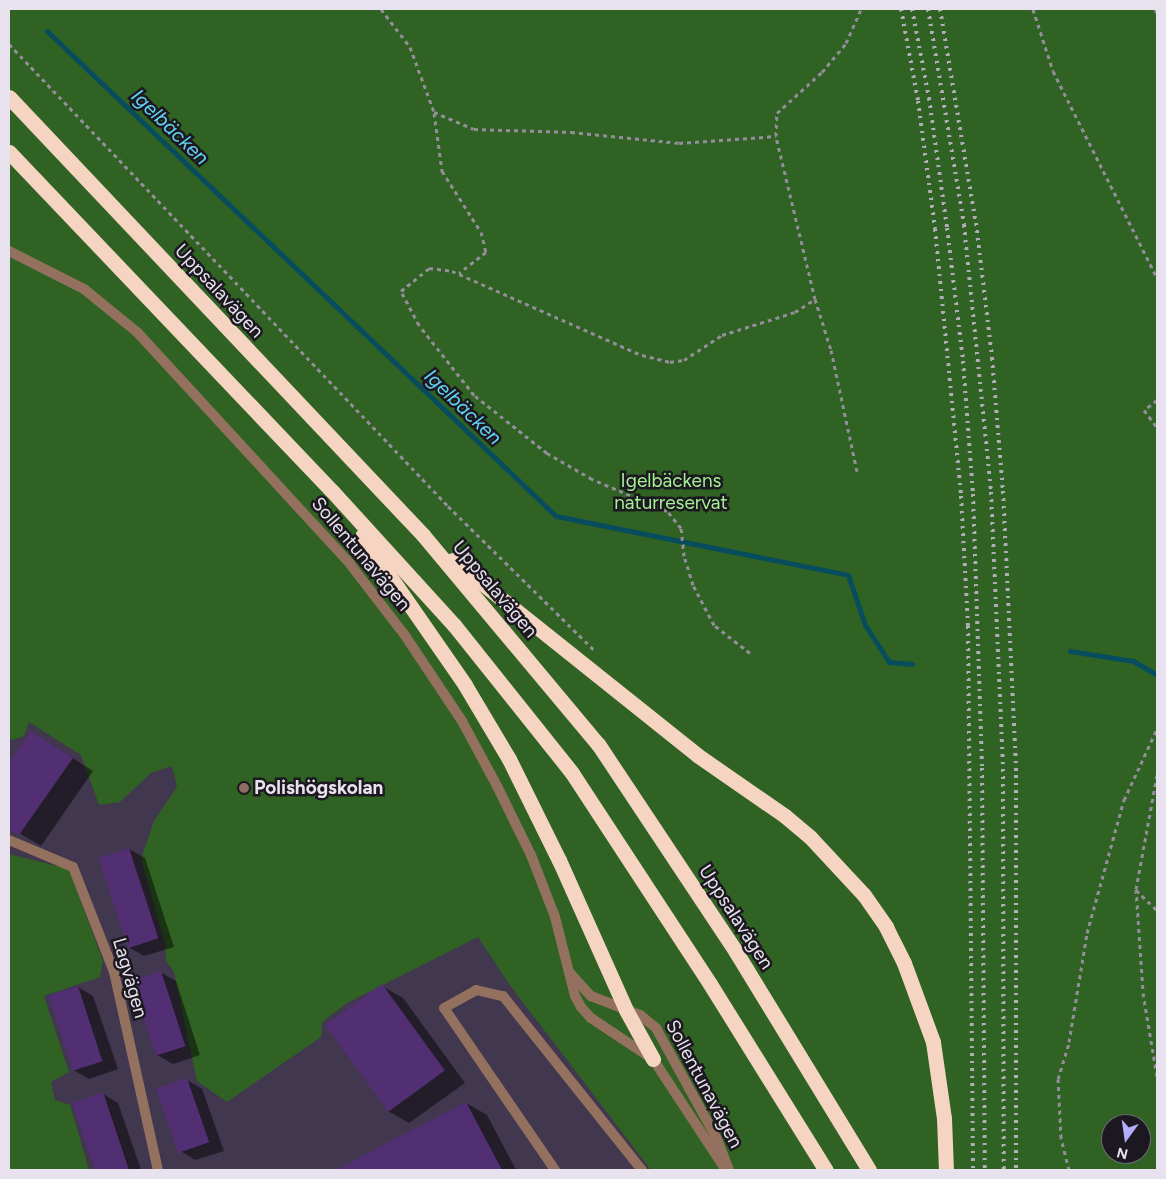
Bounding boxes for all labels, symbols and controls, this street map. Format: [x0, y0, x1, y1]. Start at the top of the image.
water label: Igelbäcken [126, 84, 214, 170]
street label: Uppsalavägen [170, 239, 268, 343]
water label: Igelbäcken [419, 364, 507, 450]
park label: Igelbäckens naturreservat [614, 470, 728, 514]
street label: Sollentunavägen [307, 492, 415, 616]
street label: Uppsalavägen [448, 536, 542, 642]
place label: Polishögskolan [254, 777, 383, 799]
marker: Polishögskolan [238, 782, 250, 794]
street label: Uppsalavägen [694, 861, 778, 973]
street label: Lagvägen [108, 935, 152, 1021]
street label: Sollentunavägen [661, 1016, 747, 1152]
north arrow [1101, 1114, 1151, 1164]
text: N [1115, 1144, 1130, 1163]

